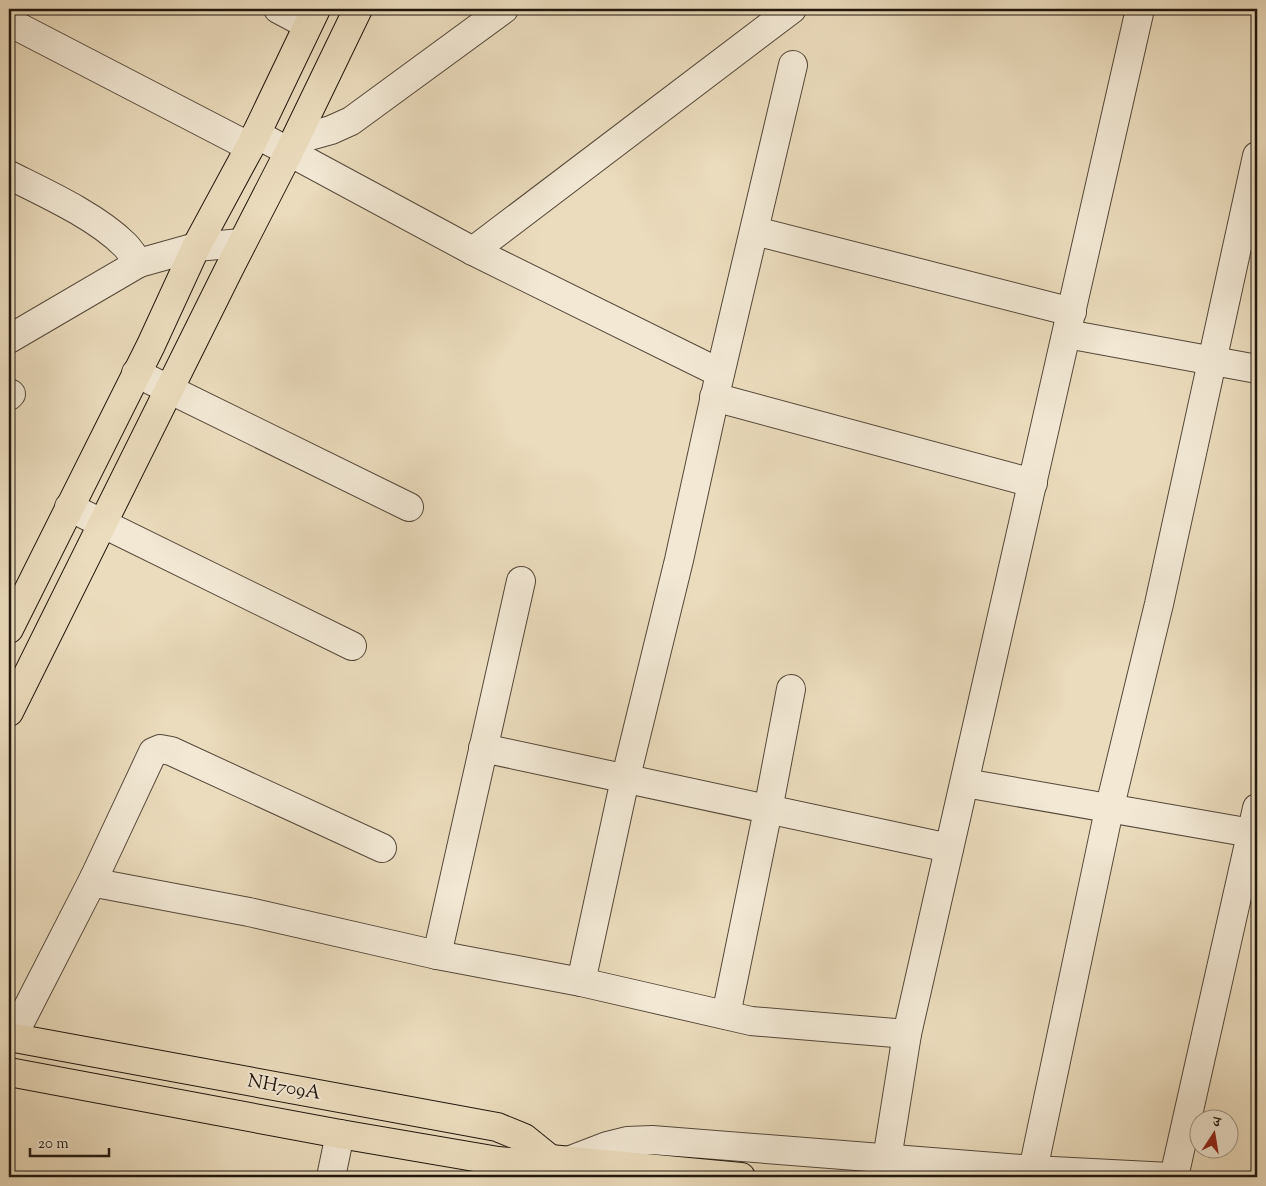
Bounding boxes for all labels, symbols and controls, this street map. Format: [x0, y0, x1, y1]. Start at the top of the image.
street label: NH709A [245, 1068, 323, 1108]
north arrow [1188, 1108, 1238, 1158]
text: उ [1210, 1113, 1223, 1134]
scale bar [30, 1126, 109, 1158]
text: 20 m [38, 1134, 69, 1155]

